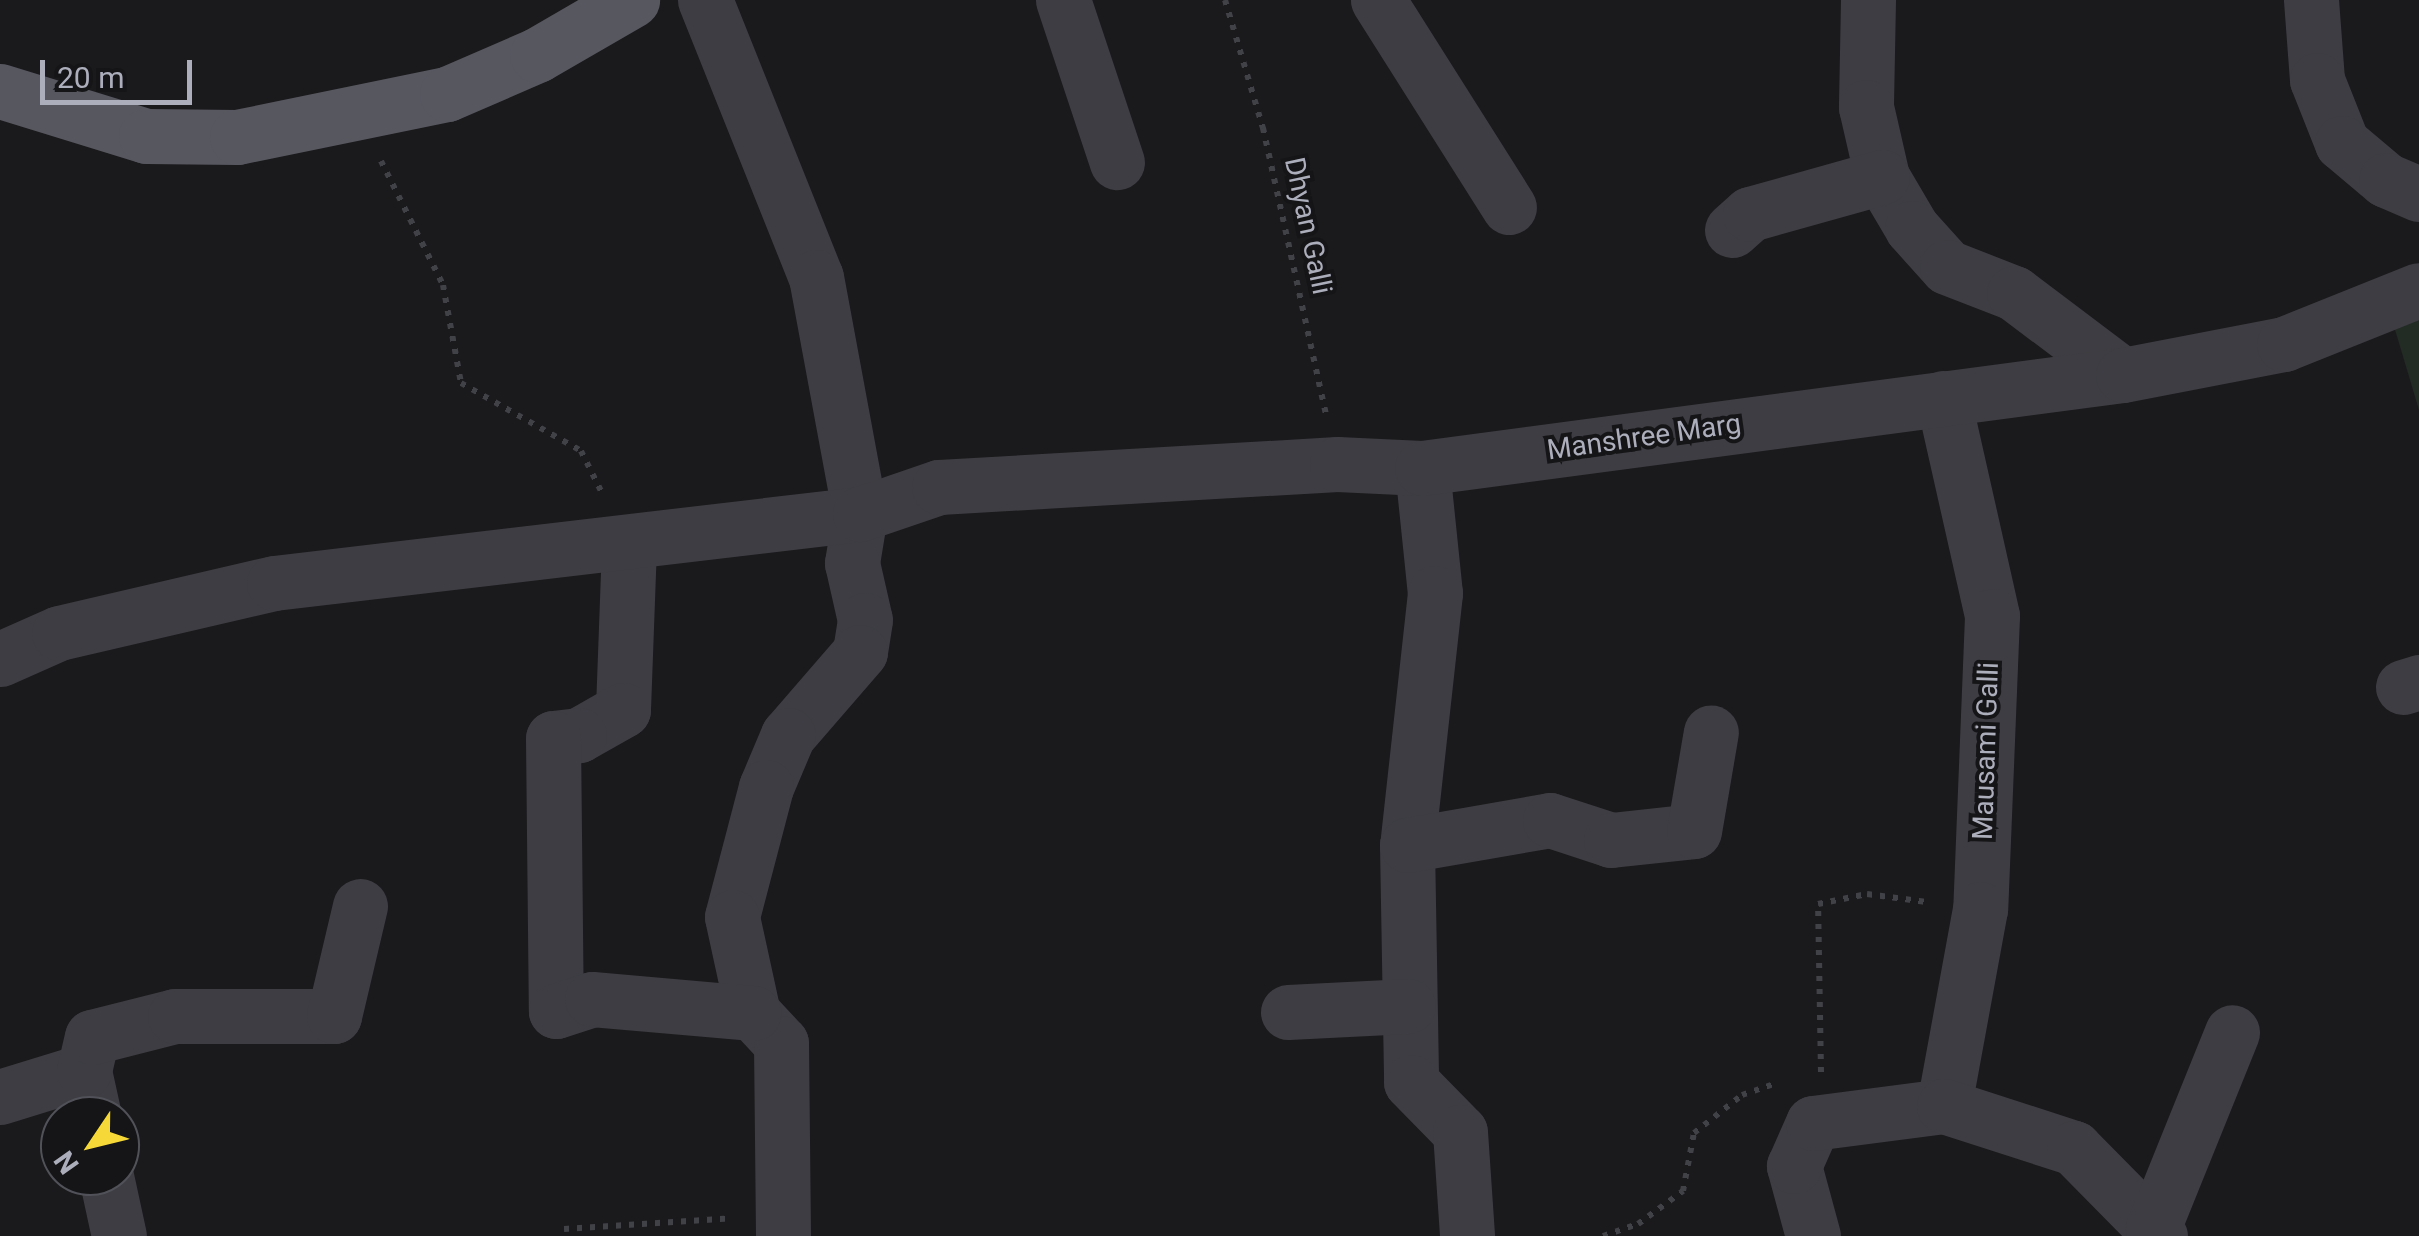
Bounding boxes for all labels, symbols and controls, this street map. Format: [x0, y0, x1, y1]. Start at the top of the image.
scale bar [45, 40, 198, 102]
text: 20 m [57, 60, 124, 95]
street label: Dhyan Galli [1277, 154, 1339, 298]
street label: Manshree Marg [1545, 407, 1743, 467]
street label: Mausami Galli [1966, 662, 2006, 840]
north arrow [40, 1096, 140, 1196]
text: N [47, 1145, 86, 1180]

